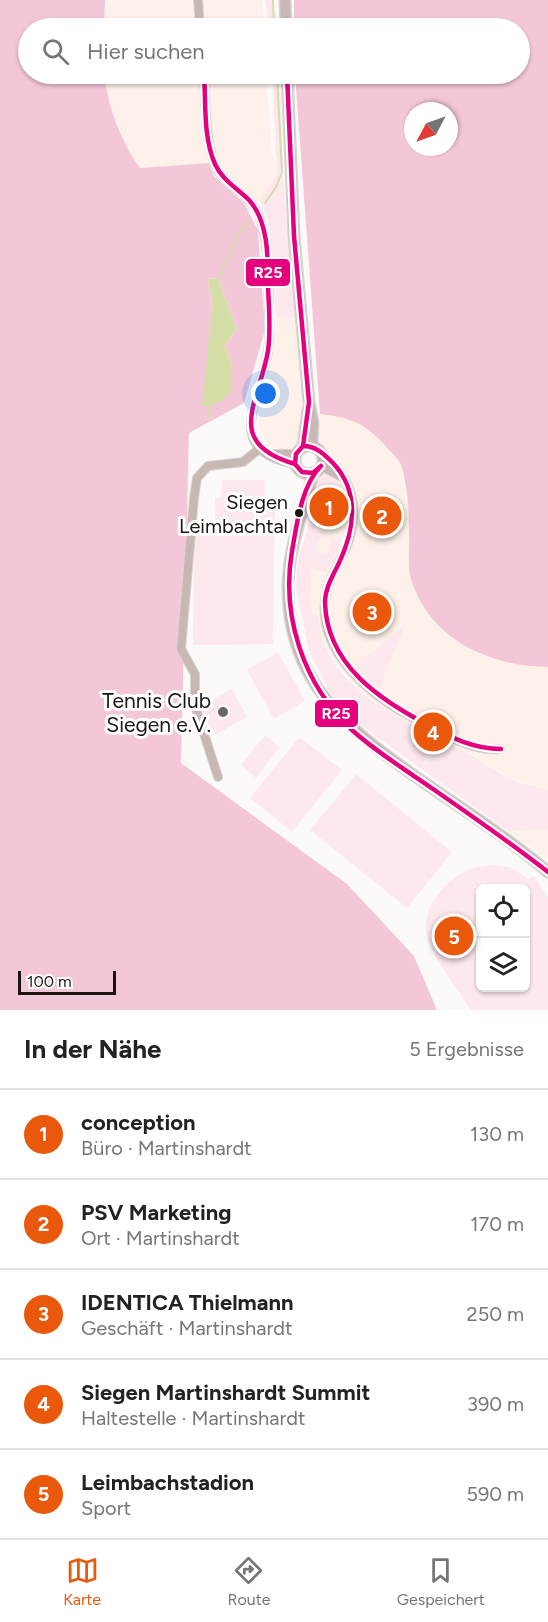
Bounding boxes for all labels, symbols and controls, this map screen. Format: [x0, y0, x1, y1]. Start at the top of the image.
search box [18, 18, 530, 84]
icon: search [39, 35, 72, 68]
text: Hier suchen [87, 38, 205, 65]
north arrow [404, 102, 458, 156]
line badge: R25 [245, 258, 291, 287]
text: R25 [254, 263, 282, 282]
your location [251, 379, 280, 408]
pin: 1 [310, 484, 348, 530]
place label: Siegen Leimbachtal [179, 490, 288, 538]
pin: 2 [362, 494, 401, 538]
marker: Siegen Leimbachtal [293, 507, 305, 519]
pin: 3 [352, 590, 392, 634]
place label: Tennis Club Siegen e.V. [102, 688, 211, 737]
line badge: R25 [314, 699, 359, 728]
text: R25 [322, 704, 350, 723]
marker: Tennis Club Siegen e.V. [216, 705, 230, 719]
pin: 4 [414, 710, 452, 754]
map controls [476, 884, 530, 992]
button: locate [476, 884, 530, 938]
pin: 5 [434, 914, 474, 958]
button: layers [476, 938, 530, 992]
scale bar [18, 968, 116, 995]
text: 100 m [27, 972, 72, 991]
text: In der Nähe [24, 1033, 161, 1065]
text: 5 Ergebnisse [409, 1037, 524, 1061]
text: conception [81, 1109, 196, 1136]
text: 1 [39, 1122, 48, 1146]
text: 130 m [470, 1122, 524, 1146]
text: Büro · Martinshardt [81, 1136, 252, 1160]
text: PSV Marketing [81, 1199, 231, 1226]
text: 2 [38, 1212, 49, 1236]
text: 170 m [470, 1212, 524, 1236]
text: Ort · Martinshardt [81, 1226, 240, 1250]
text: IDENTICA Thielmann [81, 1289, 293, 1316]
text: 3 [38, 1302, 49, 1326]
text: 250 m [467, 1302, 524, 1326]
text: Geschäft · Martinshardt [81, 1316, 292, 1340]
text: Siegen Martinshardt Summit [81, 1379, 370, 1406]
text: 4 [37, 1392, 50, 1416]
text: 390 m [467, 1392, 524, 1416]
text: Haltestelle · Martinshardt [81, 1406, 305, 1430]
text: Leimbachstadion [81, 1469, 254, 1496]
text: 5 [38, 1482, 49, 1506]
text: 590 m [466, 1482, 524, 1506]
text: Sport [81, 1496, 131, 1520]
tab: Karte [63, 1554, 101, 1609]
tab: Route [227, 1554, 270, 1609]
tab: Gespeichert [397, 1554, 485, 1609]

